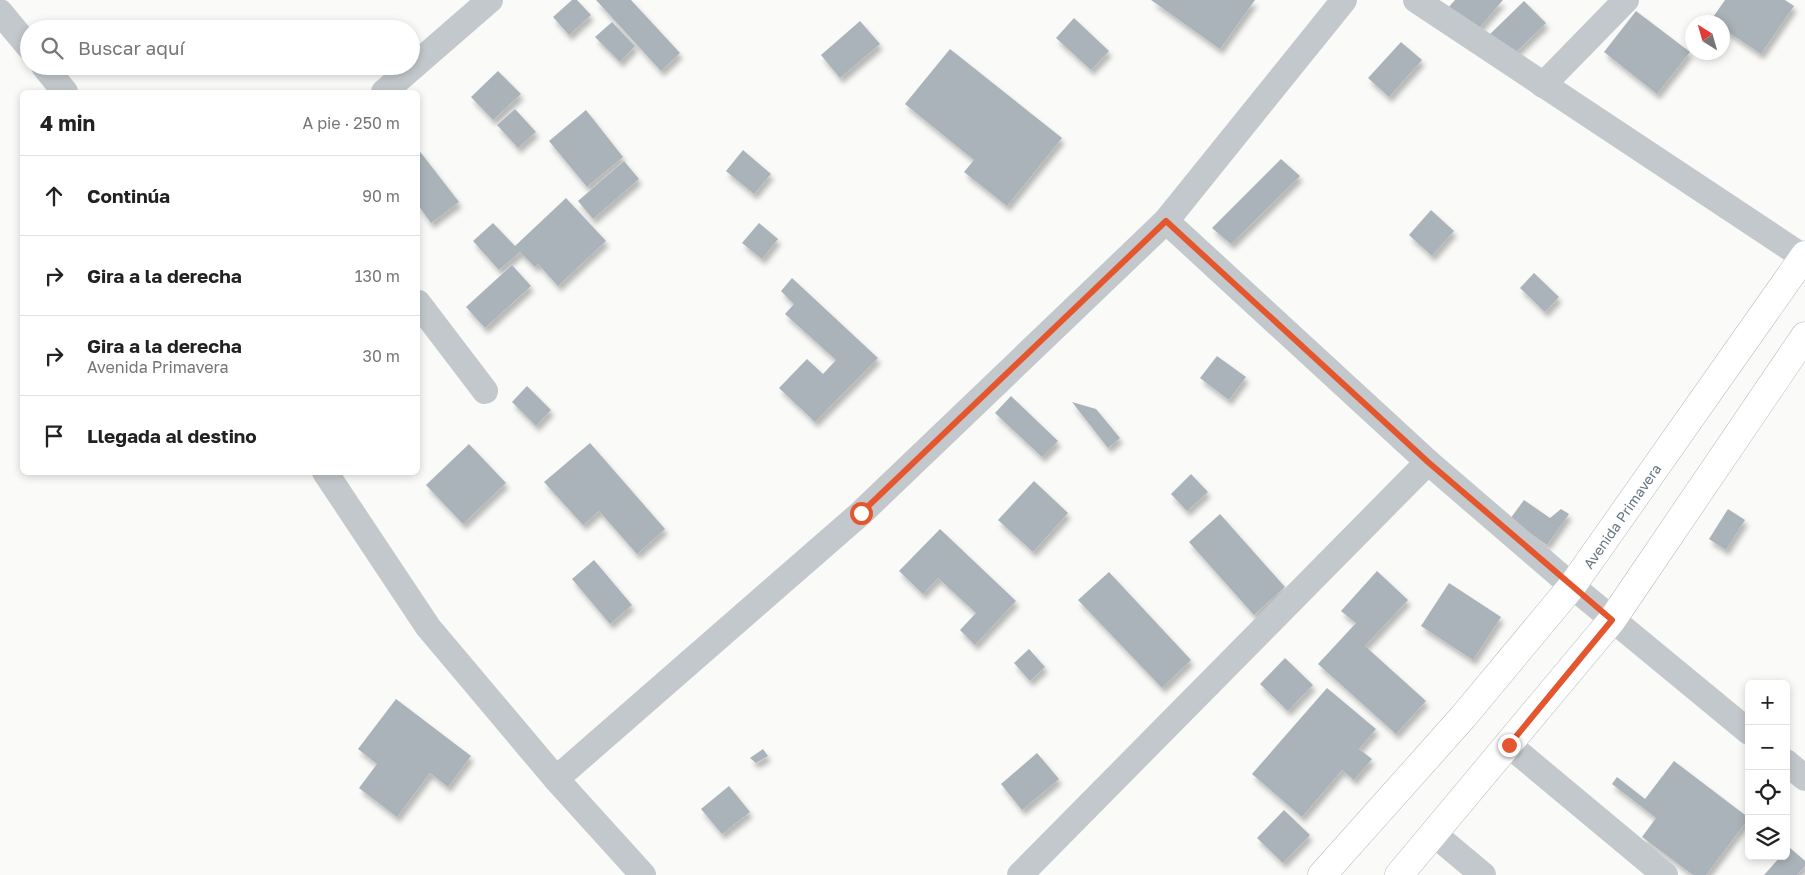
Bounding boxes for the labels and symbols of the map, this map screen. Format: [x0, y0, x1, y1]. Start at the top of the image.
north arrow [1685, 15, 1730, 60]
street label: Avenida Primavera [1579, 460, 1665, 572]
route start [850, 502, 873, 525]
route end [1498, 734, 1521, 757]

